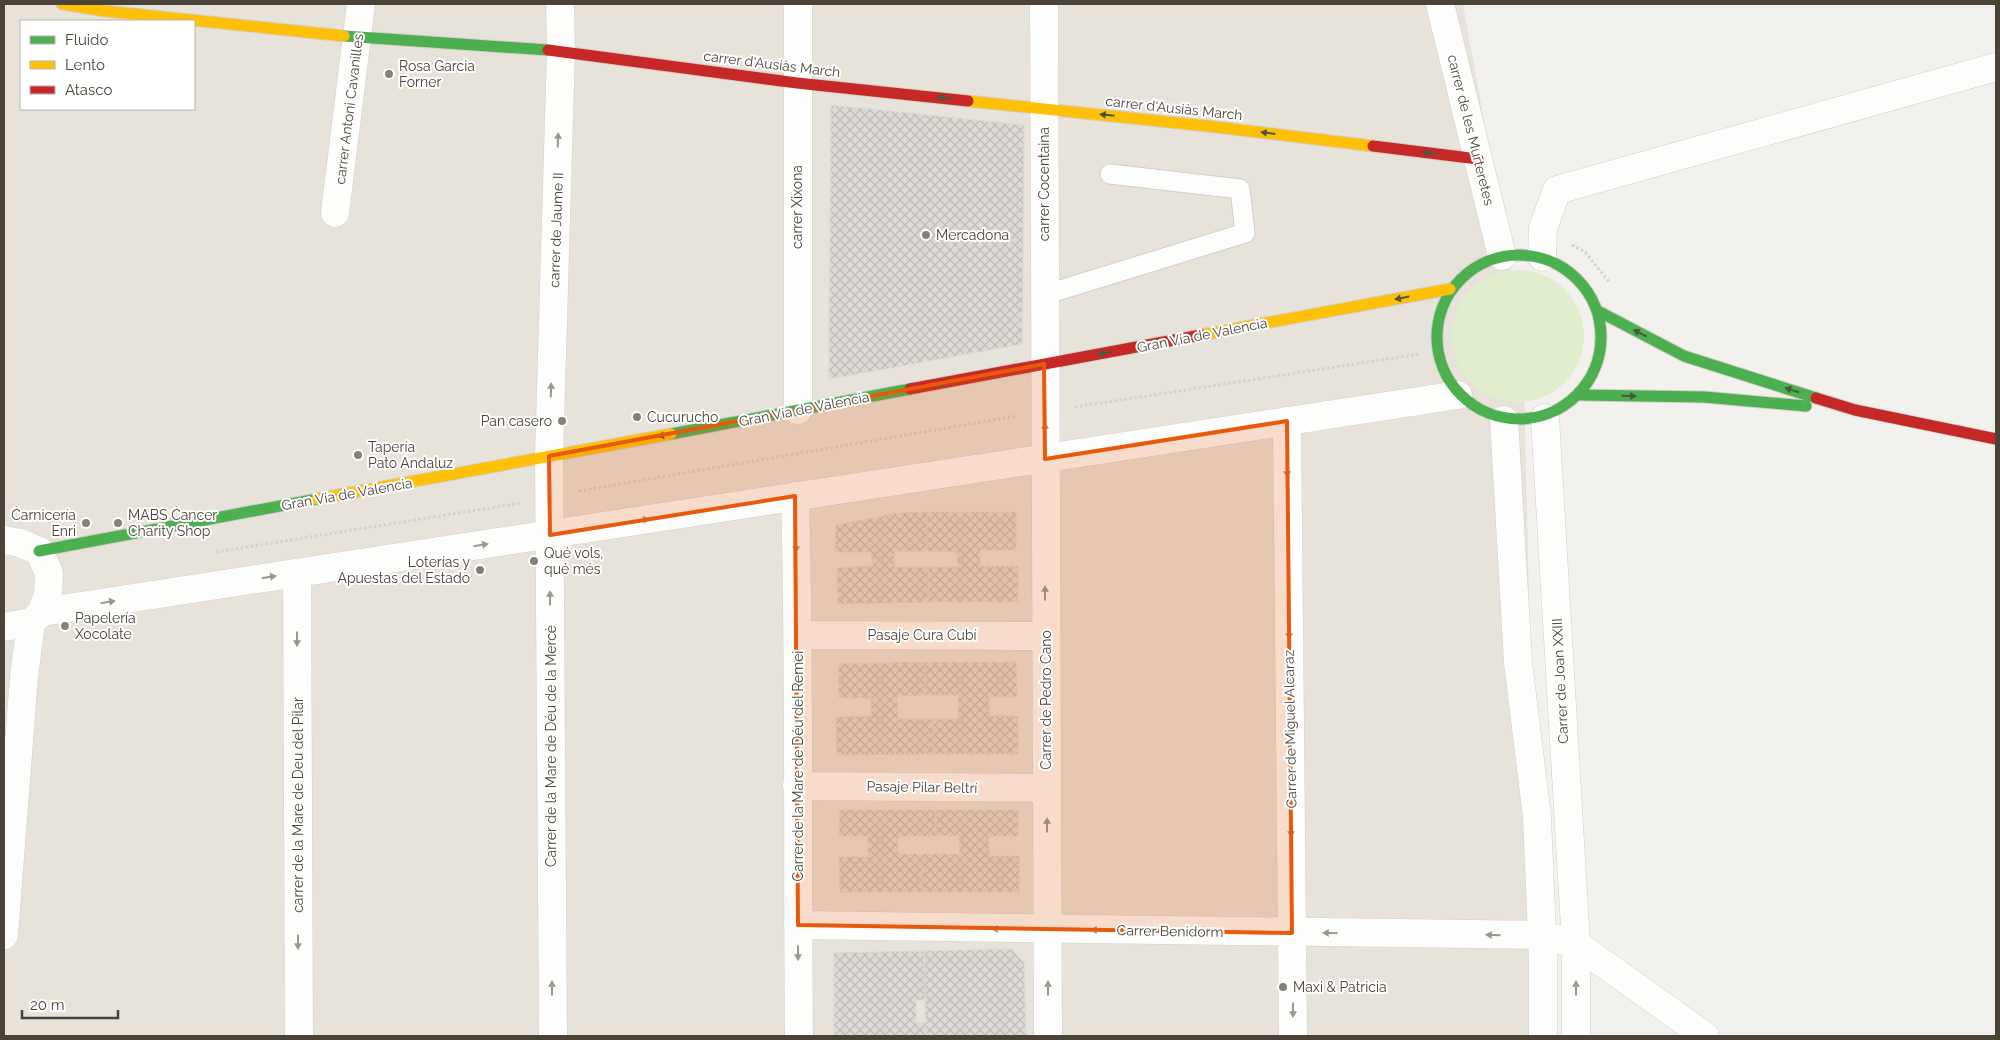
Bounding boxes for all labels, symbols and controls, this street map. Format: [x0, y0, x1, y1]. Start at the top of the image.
legend [20, 20, 195, 110]
text: Fluido [65, 31, 108, 49]
street label: carrer Antoni Cavanilles [332, 32, 366, 185]
street label: carrer d'Ausiàs March [703, 48, 841, 80]
street label: carrer de les Murteretes [1445, 53, 1498, 207]
text: Lento [65, 56, 105, 74]
place label: Rosa Garcia Forner [399, 58, 475, 90]
marker: Rosa Garcia Forner [383, 68, 395, 80]
text: Atasco [65, 81, 112, 99]
street label: carrer d'Ausiàs March [1105, 93, 1243, 123]
one-way arrow [937, 94, 953, 102]
one-way arrow [1098, 111, 1114, 119]
street label: carrer Cocentaina [1036, 127, 1052, 241]
one-way arrow [1260, 129, 1276, 137]
one-way arrow [555, 132, 563, 148]
one-way arrow [1421, 149, 1437, 157]
street label: carrer Xixona [789, 165, 805, 249]
street label: carrer de Jaume II [546, 172, 566, 288]
place label: Mercadona [936, 227, 1009, 243]
marker: Mercadona [920, 229, 932, 241]
one-way arrow [1394, 294, 1410, 302]
street label: Gran Vía de Valencia [1135, 315, 1269, 355]
one-way arrow [1633, 329, 1647, 337]
one-way arrow [1097, 349, 1113, 357]
one-way arrow [937, 379, 953, 387]
one-way arrow [548, 382, 556, 398]
one-way arrow [1784, 385, 1799, 393]
street label: Gran Vía de Valencia [737, 389, 871, 429]
one-way arrow [1622, 392, 1638, 400]
place label: Cucurucho [647, 409, 718, 425]
marker: Cucurucho [631, 411, 643, 423]
place label: Pan casero [481, 413, 552, 429]
marker: Pan casero [556, 415, 568, 427]
one-way arrow [1040, 422, 1048, 438]
one-way arrow [657, 431, 673, 439]
place label: Tapería Pato Andaluz [368, 439, 453, 471]
marker: Tapería Pato Andaluz [352, 449, 364, 461]
one-way arrow [1284, 462, 1292, 478]
street label: Gran Vía de Valencia [280, 475, 414, 513]
place label: Carnicería Enri [11, 507, 76, 539]
place label: MABS Cancer Charity Shop [128, 507, 217, 539]
one-way arrow [634, 516, 650, 524]
marker: Carnicería Enri [80, 517, 92, 529]
marker: MABS Cancer Charity Shop [112, 517, 124, 529]
one-way arrow [792, 537, 800, 553]
one-way arrow [474, 541, 490, 549]
place label: Qué vols, qué més [544, 545, 603, 577]
place label: Loterías y Apuestas del Estado [337, 554, 470, 586]
marker: Qué vols, qué més [528, 555, 540, 567]
marker: Loterías y Apuestas del Estado [474, 564, 486, 576]
one-way arrow [261, 573, 277, 581]
one-way arrow [1041, 584, 1049, 600]
one-way arrow [546, 589, 554, 605]
one-way arrow [100, 597, 116, 605]
place label: Papelería Xocolate [75, 610, 136, 642]
street label: Carrer de Joan XXIII [1549, 618, 1571, 744]
marker: Papelería Xocolate [59, 620, 71, 632]
street label: Carrer de la Mare de Déu de la Mercè [543, 625, 559, 867]
one-way arrow [1285, 625, 1293, 641]
street label: Pasaje Cura Cubí [867, 627, 978, 643]
street label: Carrer de Pedro Cano [1038, 630, 1054, 770]
one-way arrow [293, 631, 301, 647]
street label: Carrer de Miguel Alcaraz [1281, 649, 1299, 809]
street label: Carrer de la Mare de Déu del Remei [790, 651, 806, 881]
street label: carrer de la Mare de Deu del Pilar [290, 697, 306, 913]
street label: Pasaje Pilar Beltrí [866, 778, 979, 796]
one-way arrow [1043, 817, 1051, 833]
one-way arrow [1287, 822, 1295, 838]
street label: Carrer Benidorm [1116, 922, 1224, 940]
one-way arrow [990, 925, 1006, 933]
one-way arrow [1089, 926, 1105, 934]
one-way arrow [1322, 929, 1338, 937]
one-way arrow [1484, 931, 1500, 939]
one-way arrow [294, 934, 302, 950]
one-way arrow [794, 945, 802, 961]
one-way arrow [548, 979, 556, 995]
one-way arrow [1044, 979, 1052, 995]
place label: Maxi & Patricia [1293, 979, 1387, 995]
one-way arrow [1572, 979, 1580, 995]
marker: Maxi & Patricia [1277, 981, 1289, 993]
scale bar [22, 988, 119, 1020]
text: 20 m [30, 996, 65, 1014]
one-way arrow [1289, 1002, 1297, 1018]

